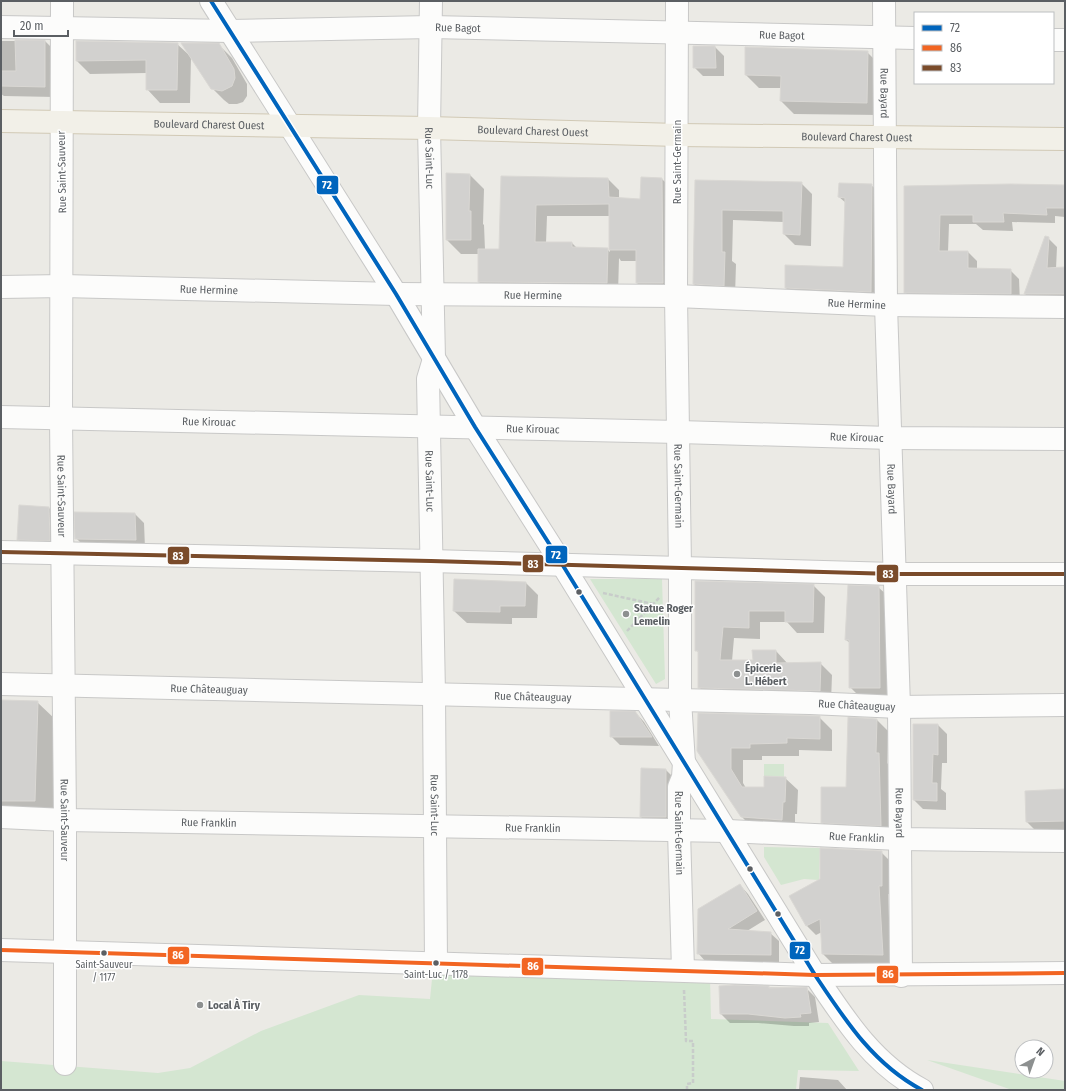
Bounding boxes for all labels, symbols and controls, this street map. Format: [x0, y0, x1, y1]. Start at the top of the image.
scale bar [14, 12, 68, 38]
legend [914, 12, 1054, 84]
text: 20 m [20, 19, 44, 33]
street label: Rue Bagot [435, 21, 481, 35]
text: 72 [950, 21, 960, 35]
street label: Rue Bagot [759, 28, 805, 42]
text: 86 [950, 41, 962, 55]
text: 83 [950, 61, 961, 75]
street label: Rue Bayard [878, 68, 891, 118]
street label: Boulevard Charest Ouest [153, 117, 265, 132]
street label: Rue Saint-Germain [671, 120, 684, 204]
street label: Boulevard Charest Ouest [477, 123, 589, 139]
street label: Rue Saint-Luc [422, 127, 437, 189]
street label: Boulevard Charest Ouest [801, 130, 913, 144]
street label: Rue Saint-Sauveur [55, 131, 69, 213]
line badge: 72 [316, 175, 339, 195]
text: 72 [322, 179, 332, 192]
street label: Rue Hermine [180, 282, 238, 297]
street label: Rue Hermine [504, 288, 562, 302]
street label: Rue Hermine [827, 296, 886, 311]
street label: Rue Kirouac [182, 415, 236, 429]
street label: Rue Kirouac [506, 422, 560, 436]
street label: Rue Kirouac [830, 430, 884, 444]
street label: Rue Saint-Germain [672, 444, 686, 528]
street label: Rue Saint-Luc [423, 450, 437, 512]
street label: Rue Saint-Sauveur [55, 455, 69, 538]
street label: Rue Bayard [885, 463, 899, 514]
line badge: 72 [545, 545, 568, 564]
line badge: 83 [167, 546, 190, 565]
text: 72 [551, 549, 561, 562]
text: 83 [172, 550, 184, 563]
line badge: 83 [522, 554, 544, 573]
text: 83 [527, 558, 539, 571]
line badge: 83 [876, 564, 899, 583]
text: 83 [882, 568, 894, 581]
unlabelled marker [574, 587, 584, 597]
place label: Statue Roger Lemelin [634, 602, 694, 628]
marker: Statue Roger Lemelin [621, 609, 631, 619]
place label: Épicerie L. Hébert [745, 661, 787, 688]
marker: Épicerie L. Hébert [732, 669, 742, 679]
street label: Rue Châteauguay [170, 681, 248, 696]
street label: Rue Châteauguay [494, 689, 572, 704]
street label: Rue Châteauguay [818, 697, 896, 713]
street label: Rue Saint-Luc [428, 774, 442, 836]
street label: Rue Saint-Sauveur [58, 779, 72, 861]
street label: Rue Bayard [893, 787, 906, 838]
street label: Rue Saint-Germain [672, 791, 687, 875]
street label: Rue Franklin [181, 815, 237, 829]
street label: Rue Franklin [505, 821, 561, 835]
street label: Rue Franklin [829, 829, 885, 845]
unlabelled marker [745, 864, 755, 874]
unlabelled marker [773, 909, 783, 919]
line badge: 72 [789, 941, 811, 960]
text: 72 [795, 944, 805, 957]
line badge: 86 [167, 946, 190, 965]
marker: Saint-Sauveur / 1177 [99, 948, 109, 958]
text: 86 [172, 949, 184, 962]
line badge: 86 [521, 957, 544, 976]
marker: Saint-Luc / 1178 [431, 958, 441, 968]
place label: Saint-Sauveur / 1177 [76, 959, 133, 984]
text: 86 [527, 960, 539, 973]
line badge: 86 [876, 965, 899, 984]
text: 86 [882, 968, 894, 981]
place label: Saint-Luc / 1178 [404, 969, 468, 981]
place label: Local À Tiry [208, 998, 261, 1012]
marker: Local À Tiry [195, 1000, 205, 1010]
north arrow [1014, 1039, 1054, 1079]
text: N [1033, 1045, 1047, 1059]

